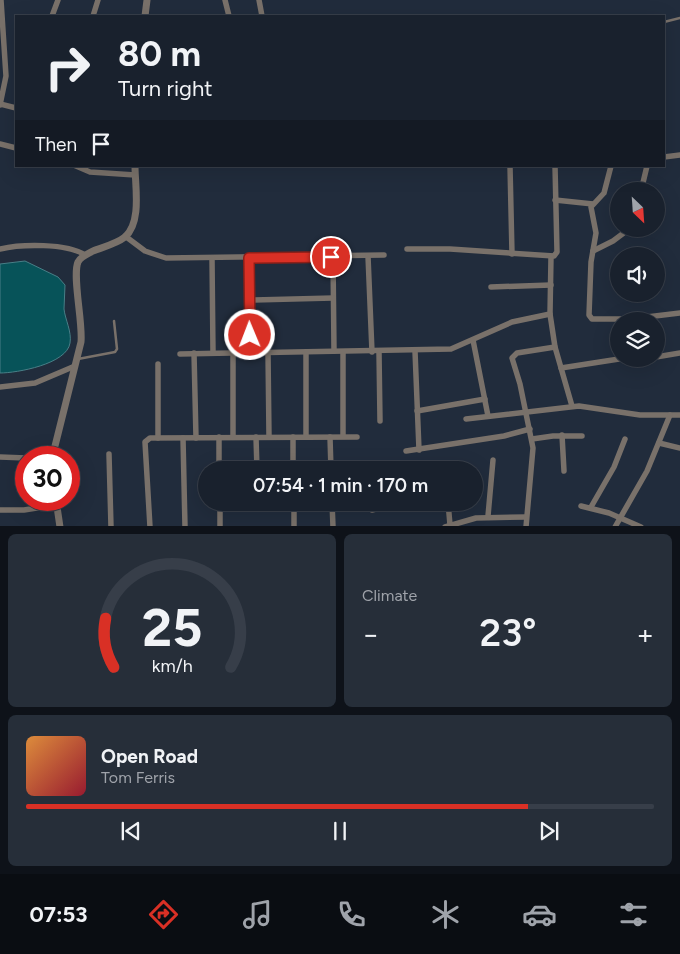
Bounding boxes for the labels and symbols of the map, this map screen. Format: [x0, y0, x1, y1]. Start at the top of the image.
north arrow [610, 182, 665, 238]
pin [310, 236, 352, 278]
position arrow [223, 308, 275, 360]
speed limit sign: 30 [15, 446, 80, 511]

